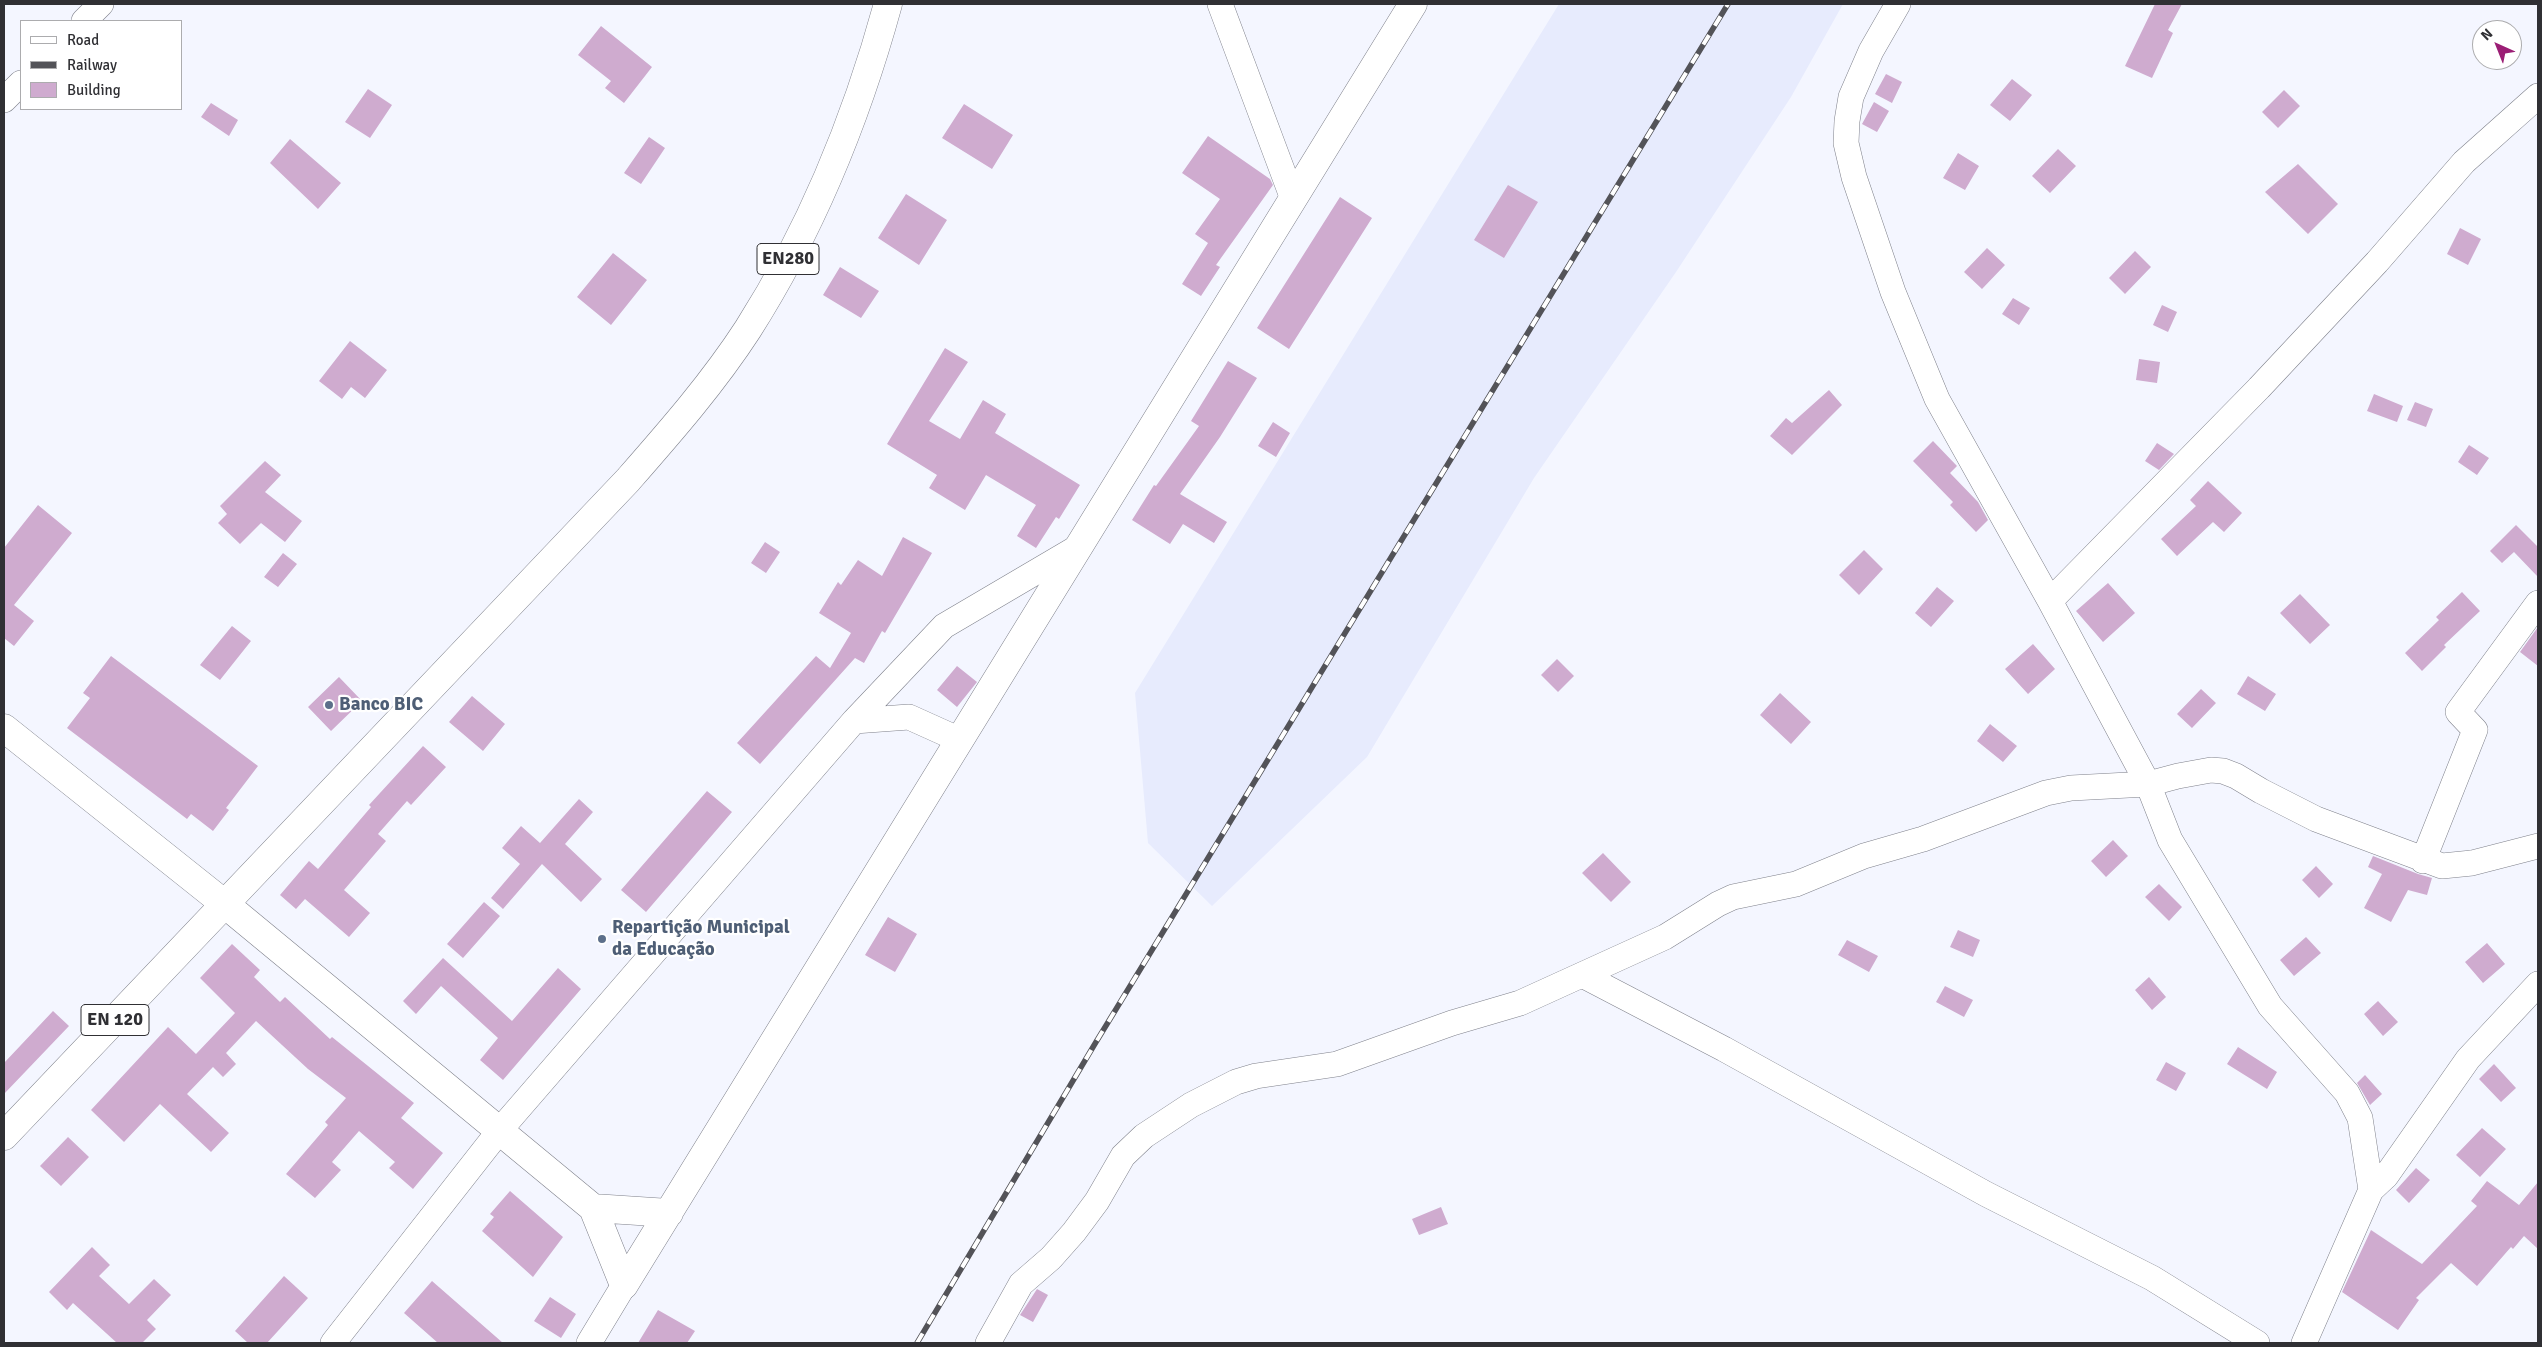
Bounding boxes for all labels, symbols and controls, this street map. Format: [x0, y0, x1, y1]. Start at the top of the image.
legend [20, 20, 182, 110]
north arrow [2472, 20, 2522, 70]
text: N [2478, 25, 2496, 44]
text: Road [67, 31, 99, 49]
text: Railway [67, 56, 117, 74]
text: Building [67, 81, 121, 99]
road number: EN280 [757, 243, 819, 274]
place label: Banco BIC [339, 694, 423, 716]
marker: Banco BIC [323, 699, 335, 711]
place label: Repartição Municipal da Educação [612, 917, 790, 961]
marker: Repartição Municipal da Educação [596, 933, 608, 945]
road number: EN 120 [81, 1004, 149, 1036]

